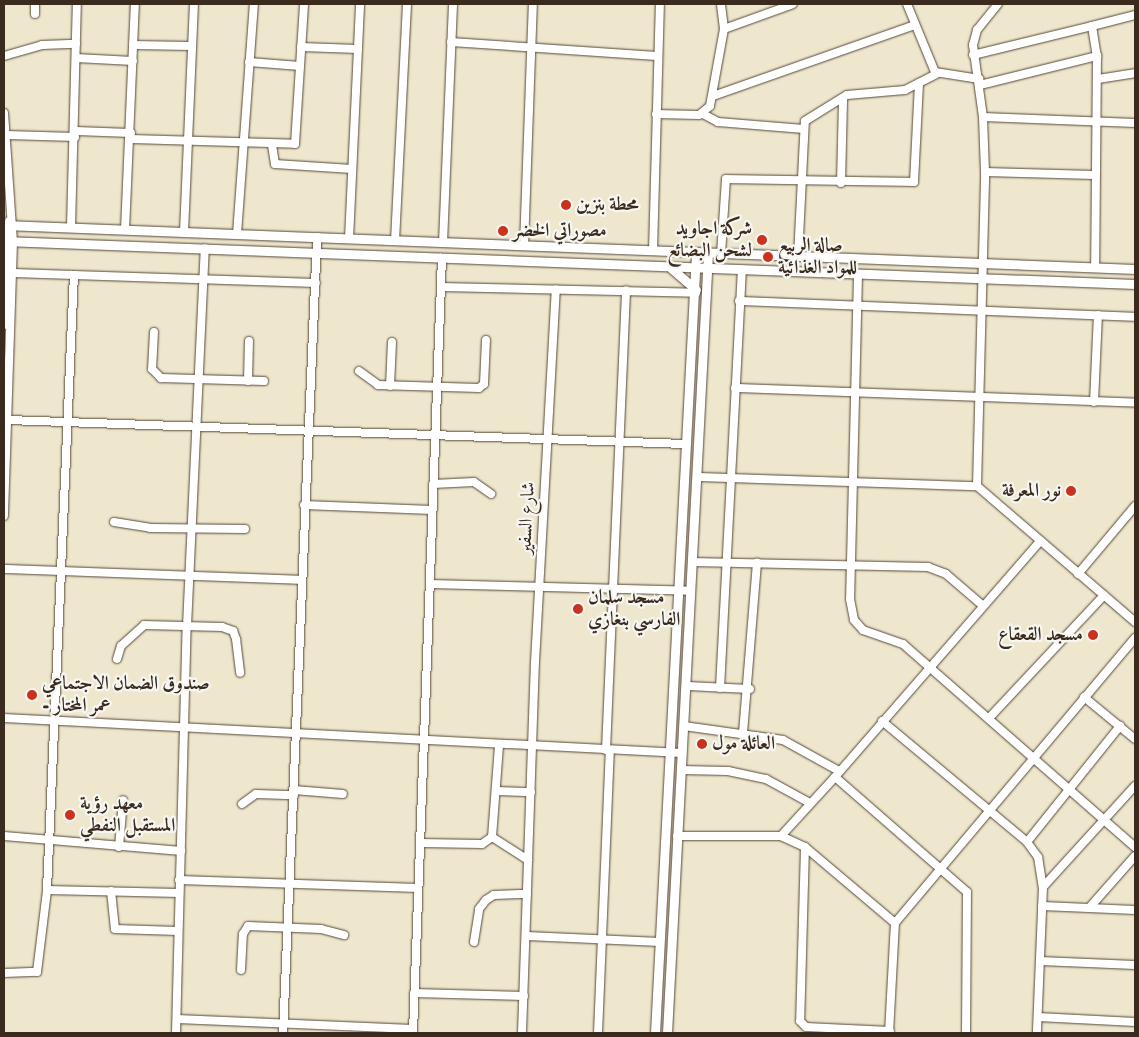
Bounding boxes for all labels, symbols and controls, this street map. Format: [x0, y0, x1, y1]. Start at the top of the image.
place label: محطة بنزين [576, 194, 638, 216]
marker: محطة بنزين [560, 199, 572, 211]
place label: شركة اجاويد لشحن البضائع [667, 218, 752, 262]
place label: مصوراتي الخضر [513, 220, 607, 242]
marker: مصوراتي الخضر [497, 225, 509, 237]
marker: شركة اجاويد لشحن البضائع [756, 234, 768, 246]
place label: صالة الربيع للمواد الغذائية [778, 235, 857, 279]
marker: صالة الربيع للمواد الغذائية [762, 251, 774, 263]
place label: نور المعرفة [1002, 480, 1061, 502]
street label: شارع السفير [514, 481, 540, 555]
marker: نور المعرفة [1065, 485, 1077, 497]
place label: مسجد سلمان الفارسي بنغازي [588, 587, 680, 631]
marker: مسجد سلمان الفارسي بنغازي [572, 603, 584, 615]
place label: مسجد القعقاع [998, 624, 1083, 646]
marker: مسجد القعقاع [1087, 629, 1099, 641]
place label: صندوق الضمان الاجتماعي - عمر المختار [42, 673, 210, 717]
marker: صندوق الضمان الاجتماعي - عمر المختار [26, 689, 38, 701]
place label: العائلة مول [712, 733, 775, 755]
marker: العائلة مول [696, 738, 708, 750]
place label: معهد رؤية المستقبل النفطي [80, 793, 175, 837]
marker: معهد رؤية المستقبل النفطي [64, 809, 76, 821]

